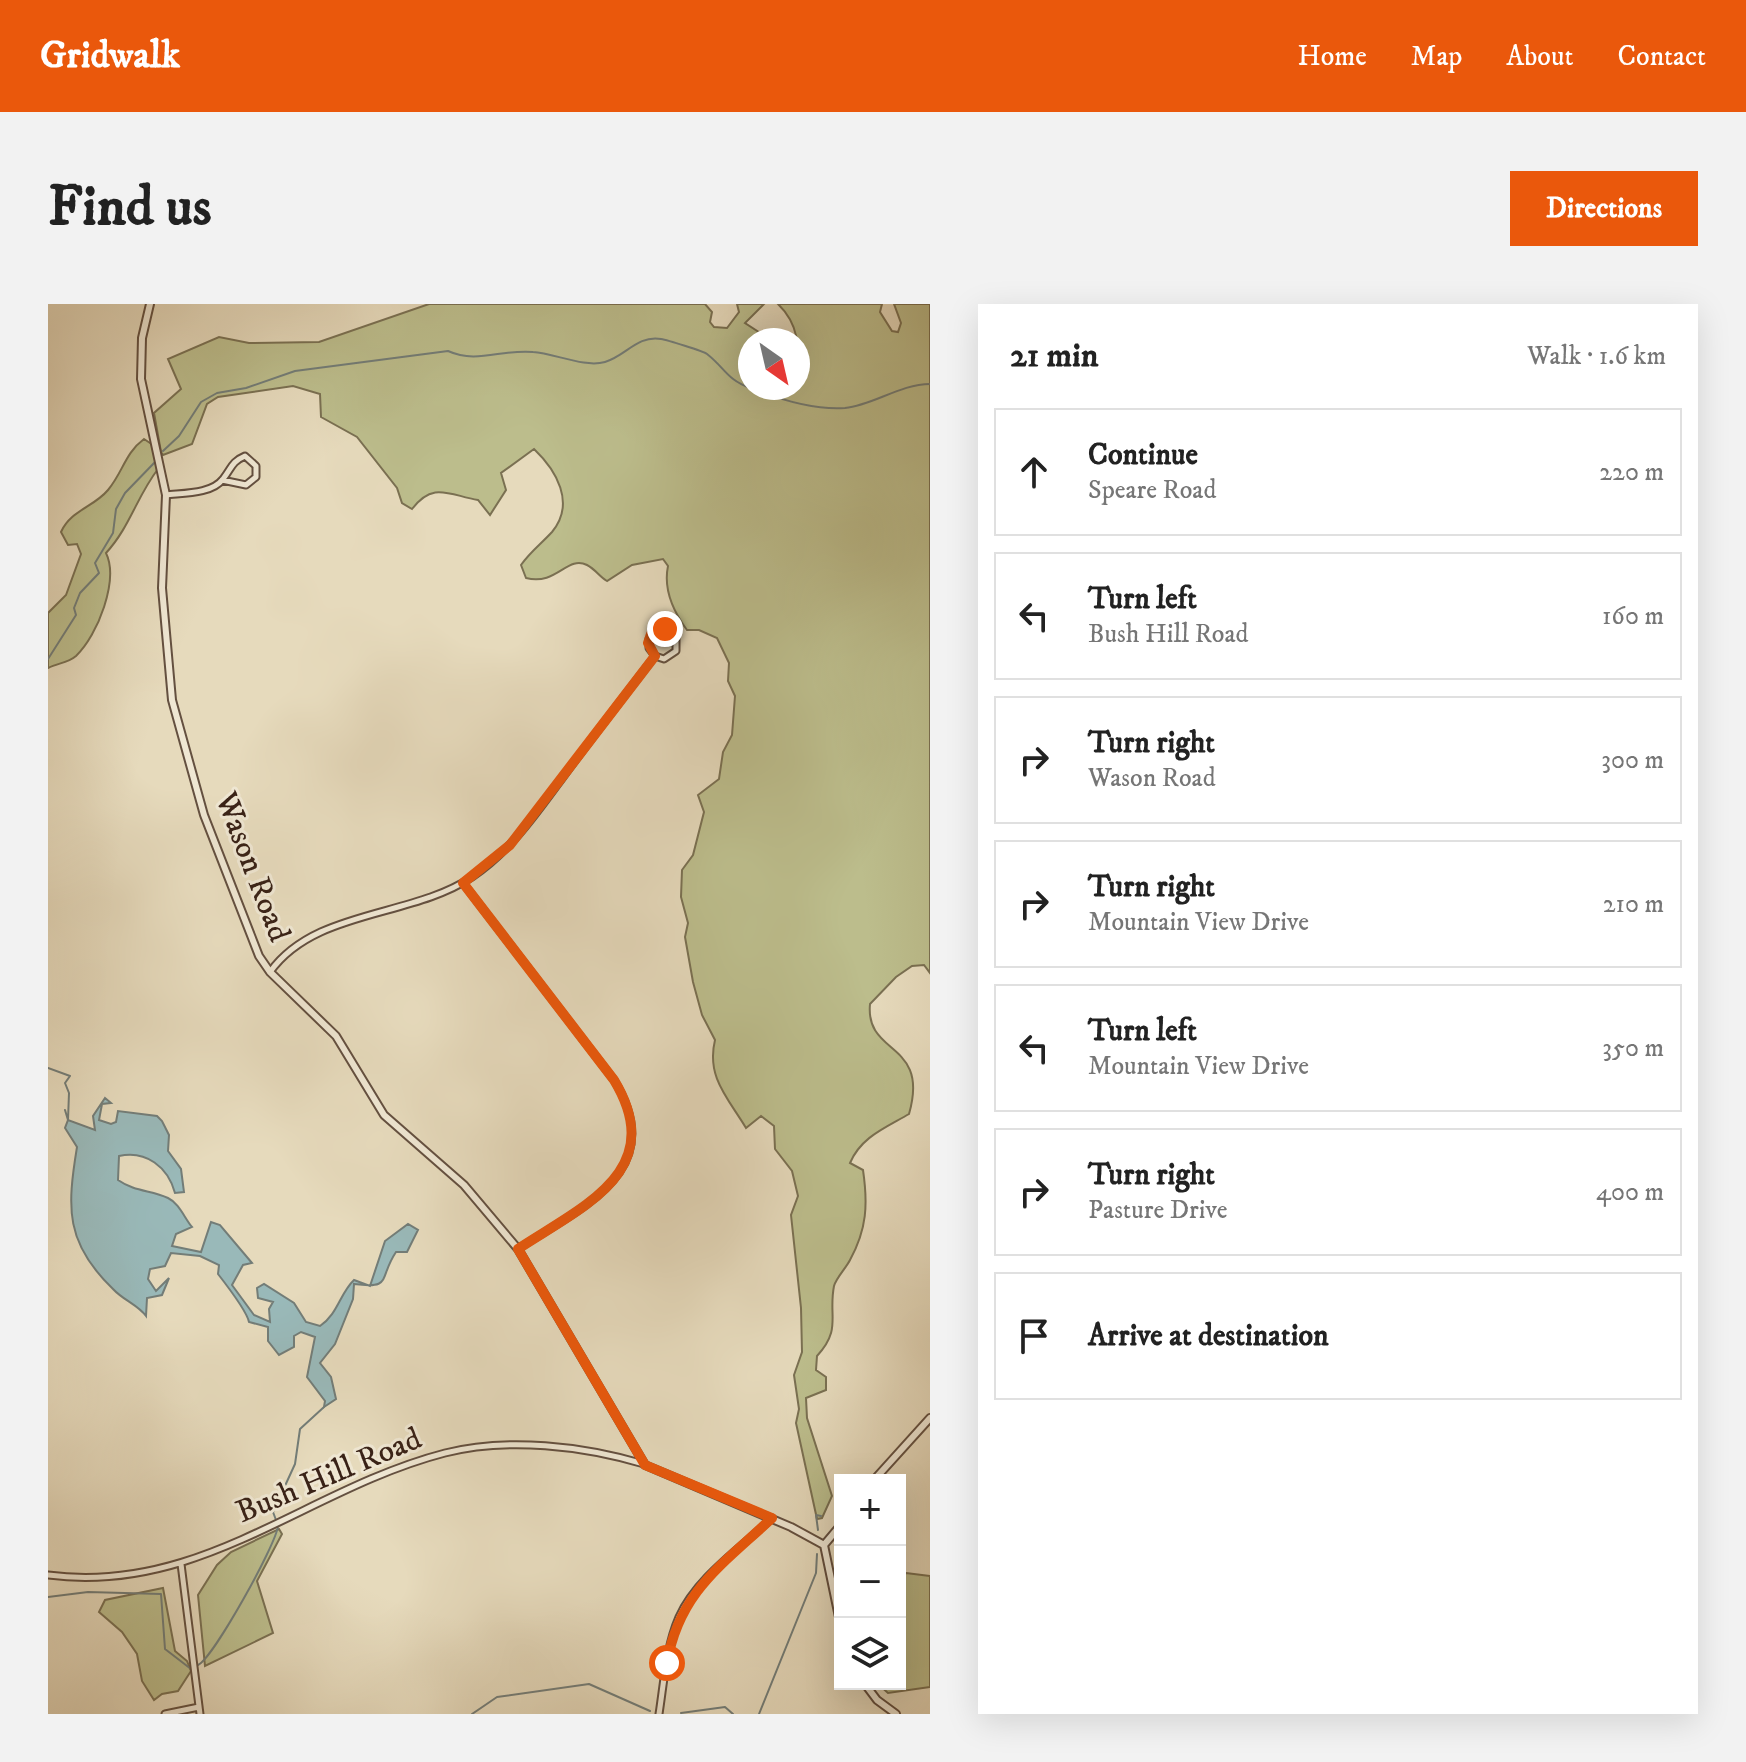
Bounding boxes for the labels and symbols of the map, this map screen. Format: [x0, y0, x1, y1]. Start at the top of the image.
north arrow [738, 328, 810, 400]
route end [647, 611, 683, 647]
street label: Wason Road [205, 786, 299, 948]
street label: Bush Hill Road [230, 1419, 428, 1533]
route start [649, 1645, 685, 1681]

